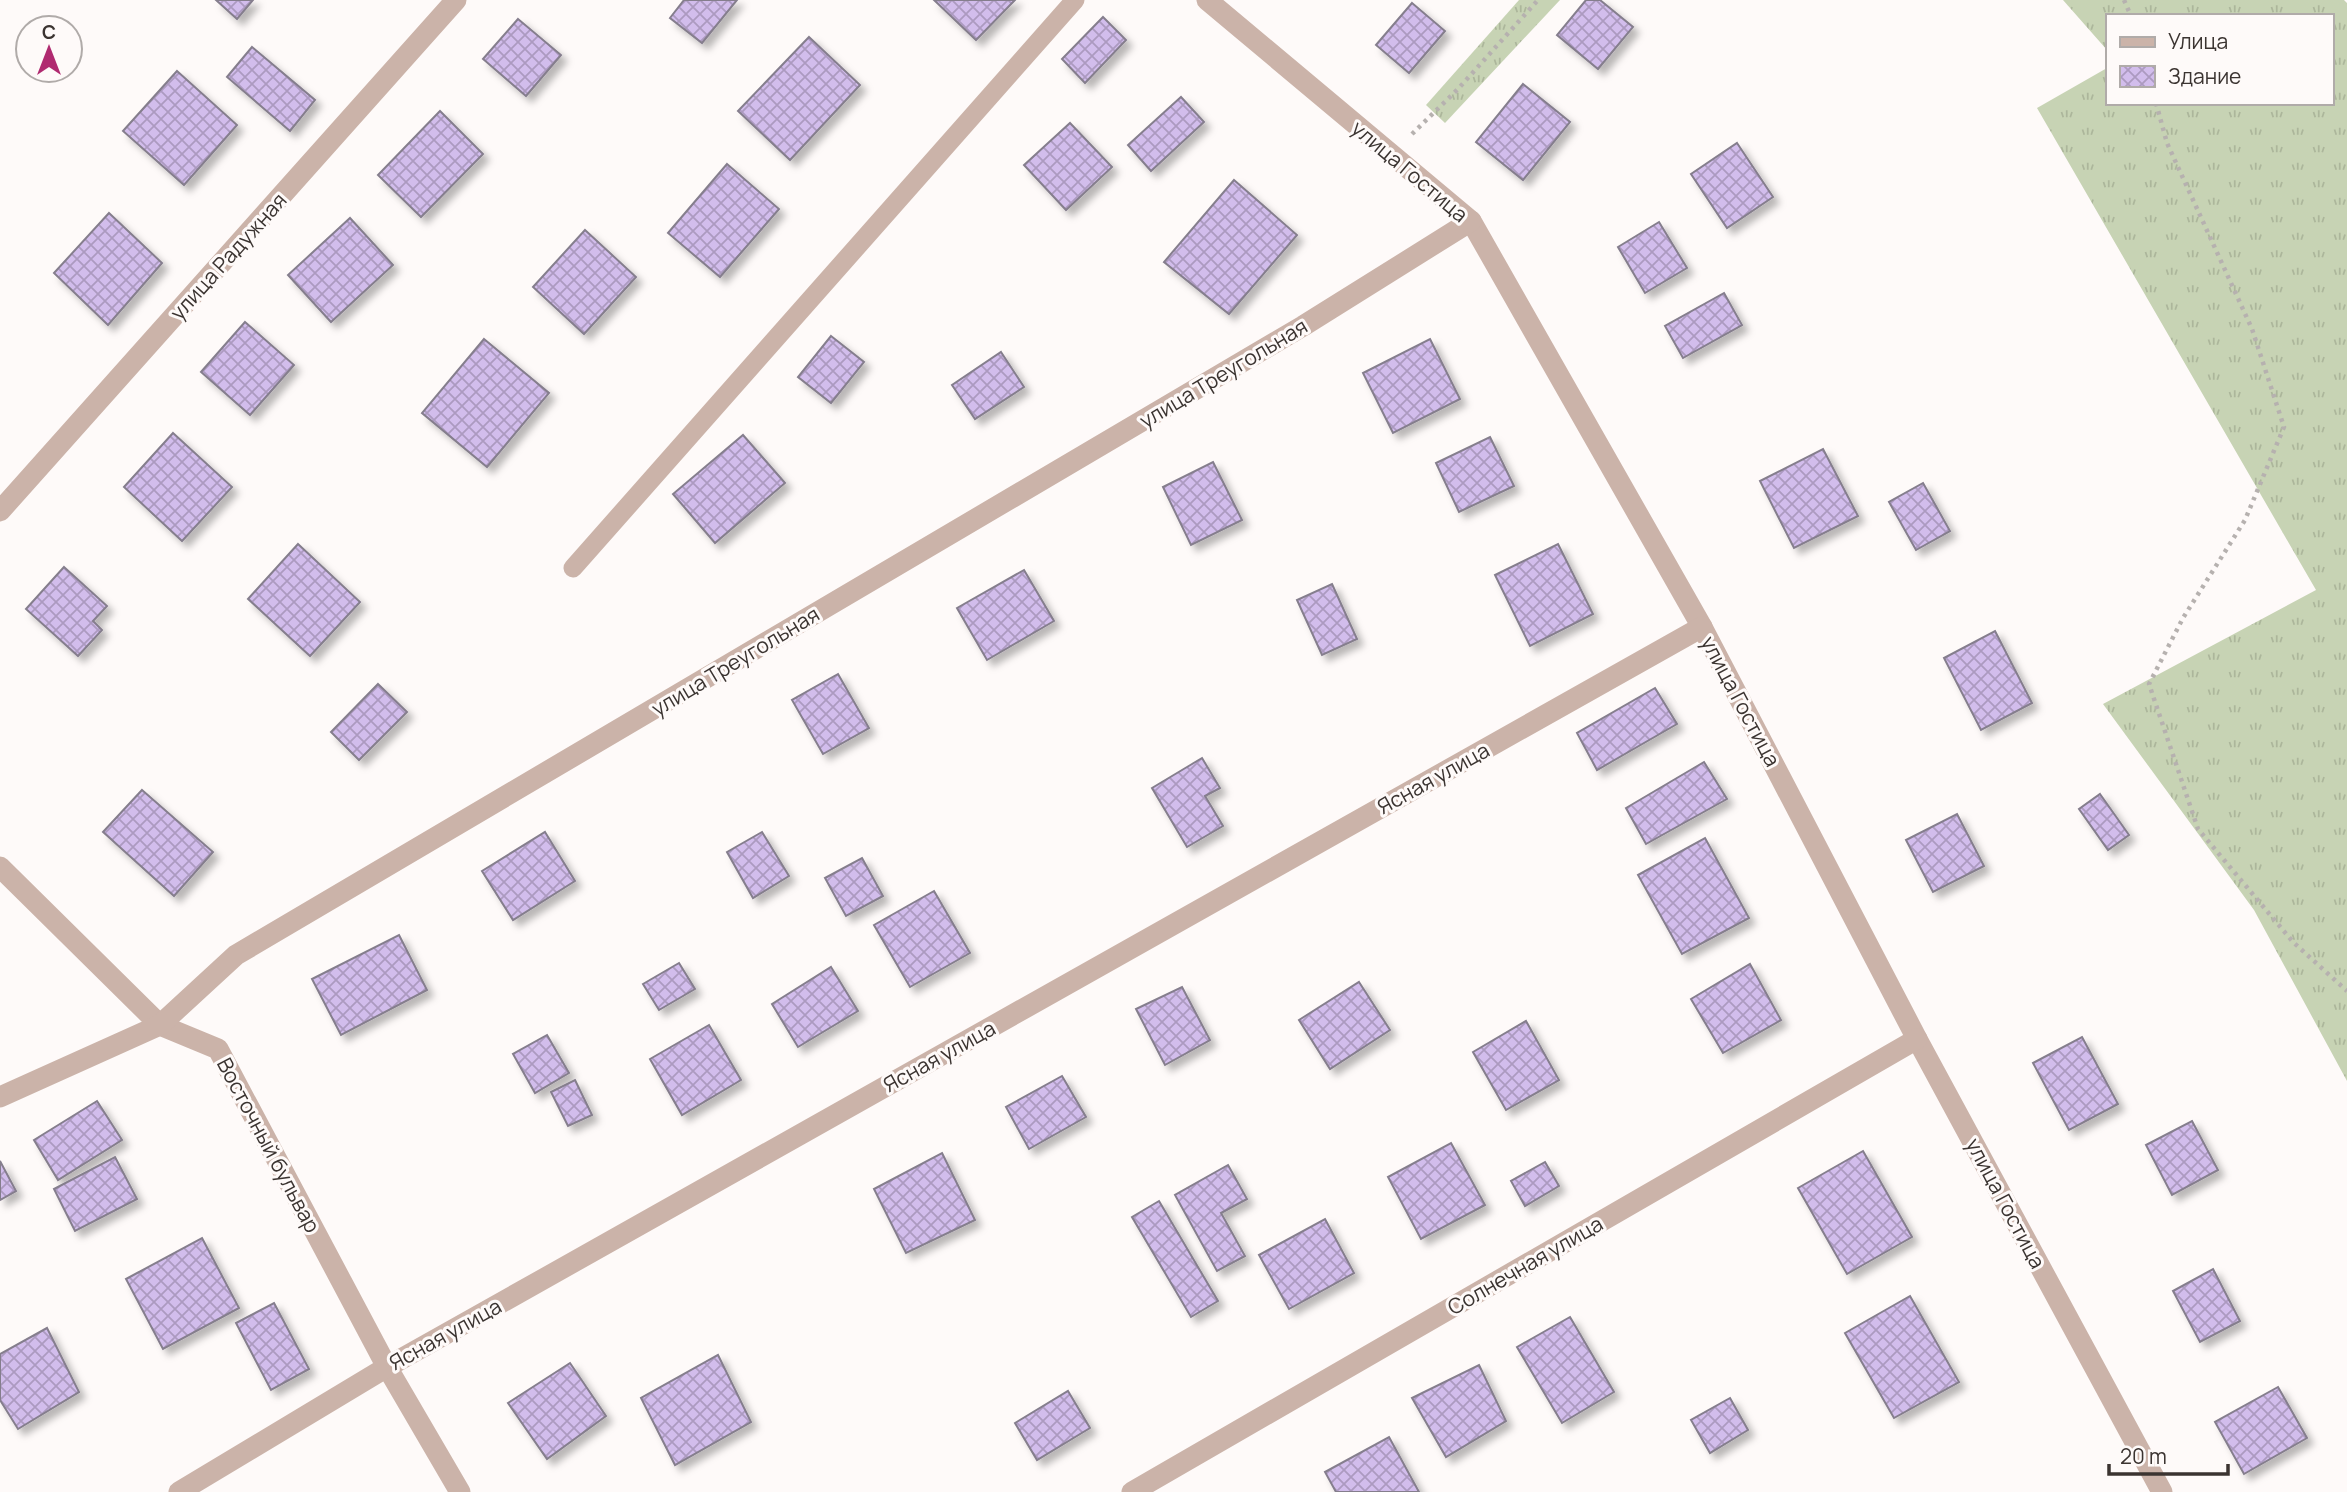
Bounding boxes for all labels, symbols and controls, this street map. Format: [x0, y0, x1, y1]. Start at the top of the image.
north arrow [14, 14, 84, 84]
legend [2106, 14, 2333, 105]
text: С [42, 19, 56, 45]
text: Улица [2168, 27, 2228, 55]
text: Здание [2168, 62, 2241, 90]
street label: улица Гостица [1346, 114, 1474, 228]
street label: улица Радужная [163, 186, 293, 326]
street label: улица Треугольная [1134, 312, 1312, 434]
street label: улица Треугольная [646, 600, 824, 722]
street label: улица Гостица [1695, 631, 1787, 771]
street label: Ясная улица [1372, 736, 1494, 820]
street label: Ясная улица [878, 1014, 1000, 1098]
street label: Восточный бульвар [211, 1053, 327, 1237]
street label: улица Гостица [1960, 1133, 2052, 1273]
street label: Солнечная улица [1442, 1209, 1608, 1321]
street label: Ясная улица [384, 1292, 506, 1376]
scale bar [2109, 1432, 2228, 1476]
text: 20 m [2120, 1442, 2167, 1470]

